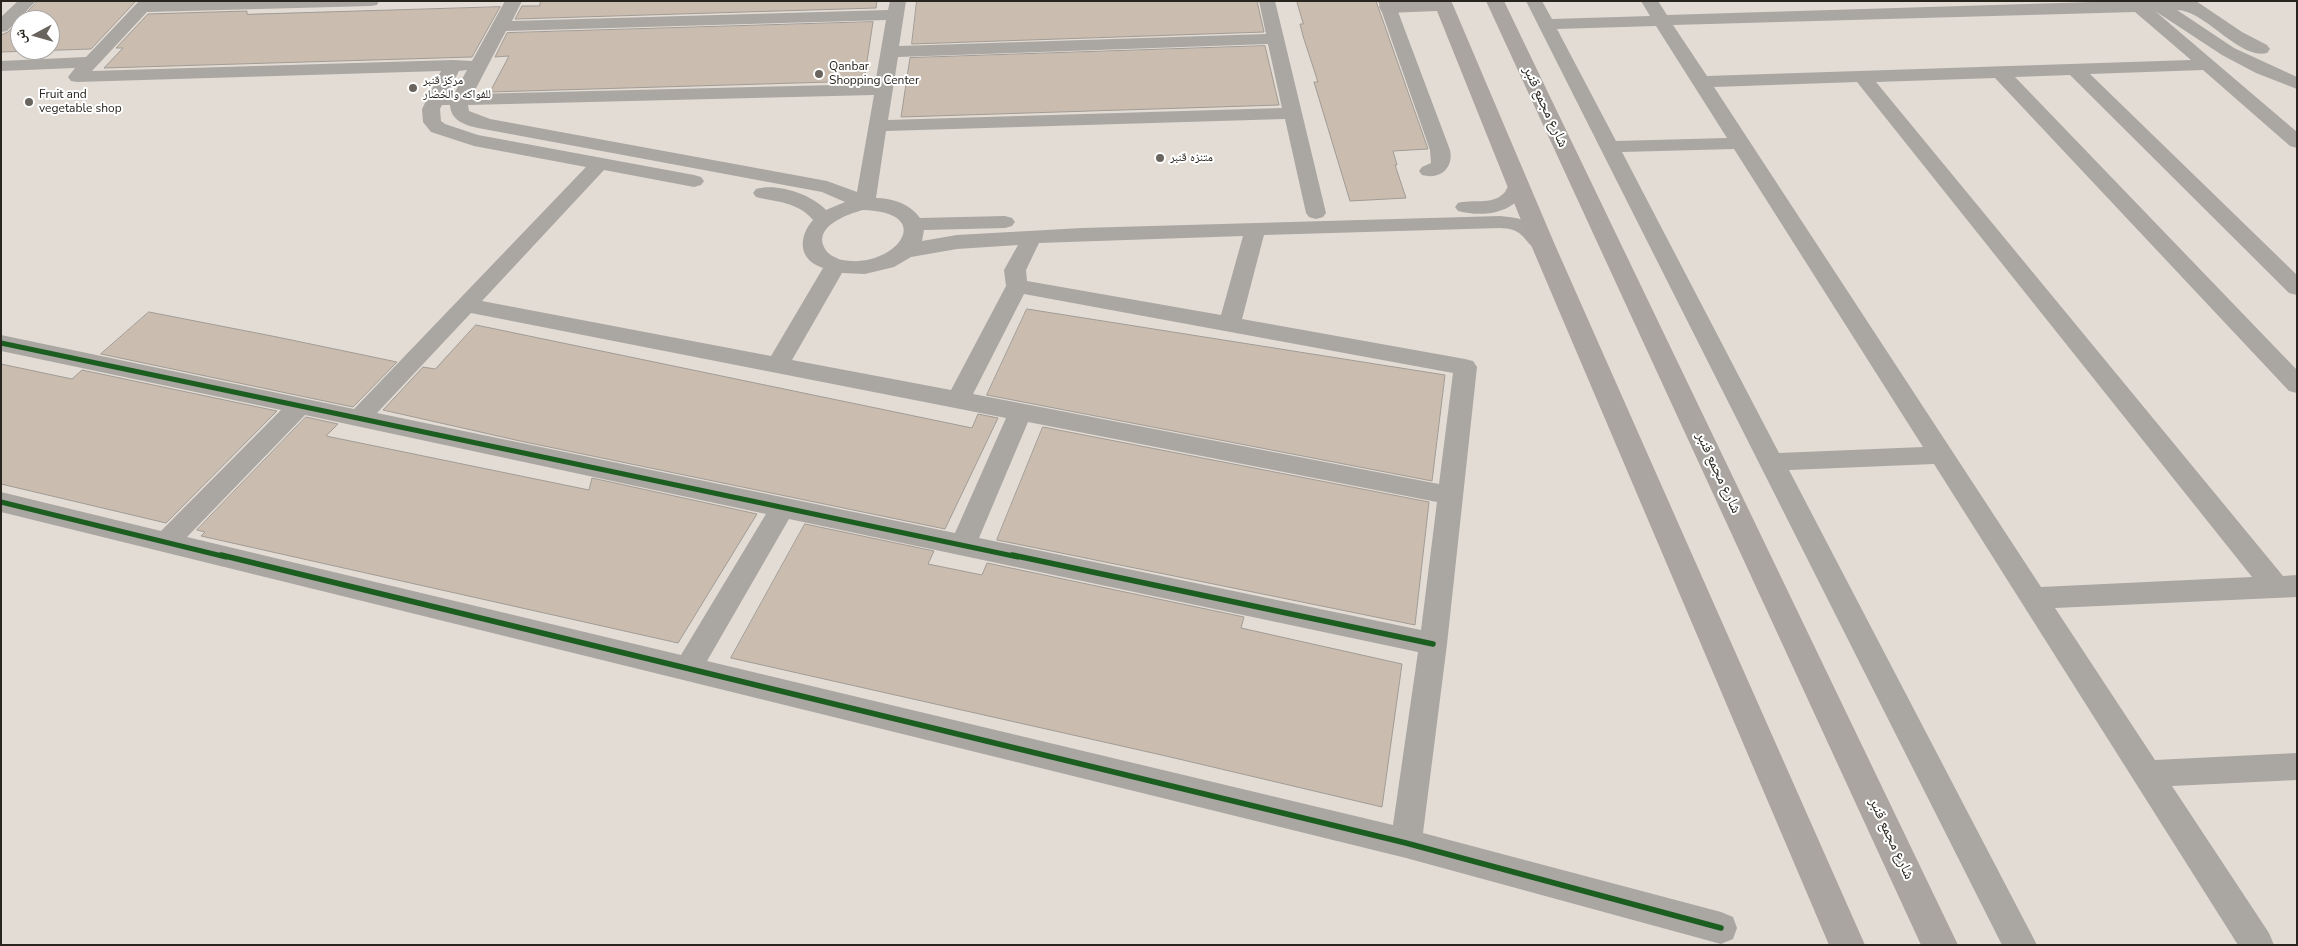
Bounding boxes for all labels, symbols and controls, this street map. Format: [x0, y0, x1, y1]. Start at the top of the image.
north arrow [10, 10, 60, 60]
text: ش [10, 28, 31, 45]
place label: Qanbar Shopping Center [829, 60, 919, 88]
street label: شارع مجمع قنبر [1518, 64, 1572, 150]
marker: Qanbar Shopping Center [813, 68, 825, 80]
place label: مركز قنبر للفواكه والخضار [423, 74, 491, 102]
marker: مركز قنبر للفواكه والخضار [407, 82, 419, 94]
place label: Fruit and vegetable shop [39, 88, 122, 116]
marker: Fruit and vegetable shop [23, 96, 35, 108]
place label: متنزه قنبر [1170, 151, 1213, 165]
marker: متنزه قنبر [1154, 152, 1166, 164]
street label: شارع مجمع قنبر [1691, 430, 1745, 516]
street label: شارع مجمع قنبر [1864, 796, 1918, 882]

